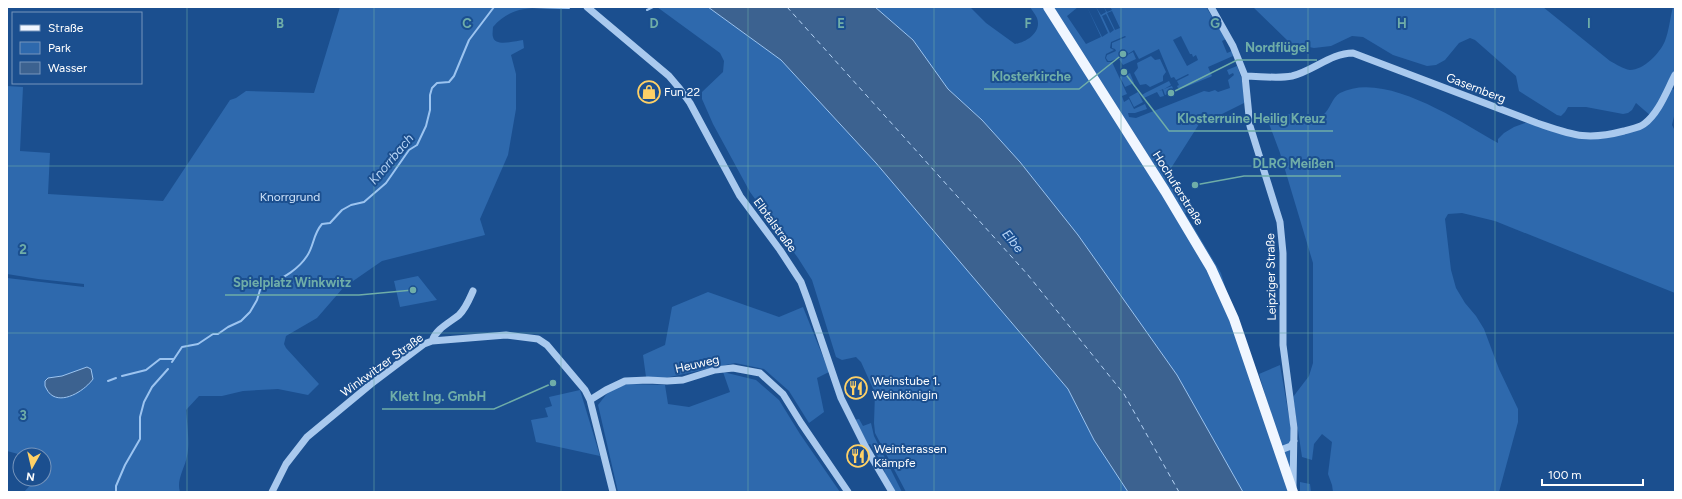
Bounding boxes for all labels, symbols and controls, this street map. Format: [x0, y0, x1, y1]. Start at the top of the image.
legend [12, 12, 142, 84]
text: B [276, 16, 284, 31]
text: C [462, 16, 472, 31]
text: D [649, 16, 659, 31]
text: E [837, 16, 845, 31]
text: F [1024, 16, 1032, 31]
text: G [1210, 16, 1220, 31]
text: H [1397, 16, 1407, 31]
text: I [1587, 16, 1591, 31]
text: Straße [48, 21, 84, 35]
callout: Nordflügel [1237, 35, 1317, 60]
text: Nordflügel [1245, 40, 1309, 55]
text: Park [48, 41, 71, 55]
text: Wasser [48, 61, 87, 75]
callout: Klosterkirche [984, 64, 1079, 89]
text: Klosterkirche [991, 69, 1071, 84]
street label: Gasernberg [1444, 70, 1508, 106]
shop icon: Fun 22 [636, 79, 662, 105]
place label: Fun 22 [664, 85, 700, 99]
callout: Klosterruine Heilig Kreuz [1169, 106, 1333, 131]
text: Klosterruine Heilig Kreuz [1177, 111, 1325, 126]
water label: Knorrbach [366, 131, 416, 187]
street label: Hochuferstraße [1150, 148, 1207, 228]
callout: DLRG Meißen [1244, 151, 1341, 176]
text: DLRG Meißen [1252, 156, 1334, 171]
park label: Knorrgrund [260, 190, 320, 204]
street label: Elbtalstraße [751, 195, 800, 255]
water label: Elbe [999, 226, 1027, 256]
street label: Leipziger Straße [1263, 233, 1279, 321]
text: 2 [19, 242, 27, 257]
callout: Spielplatz Winkwitz [225, 270, 359, 295]
text: Spielplatz Winkwitz [233, 275, 351, 290]
street label: Winkwitzer Straße [338, 330, 426, 400]
street label: Heuweg [673, 352, 721, 376]
place label: Weinstube 1. Weinkönigin [872, 374, 940, 402]
restaurant icon: Weinstube 1. Weinkönigin [843, 375, 869, 401]
callout: Klett Ing. GmbH [382, 384, 494, 409]
text: Klett Ing. GmbH [390, 389, 486, 404]
text: 3 [19, 408, 27, 423]
place label: Weinterassen Kämpfe [874, 442, 947, 470]
restaurant icon: Weinterassen Kämpfe [845, 443, 871, 469]
north arrow [12, 447, 52, 487]
scale bar [1542, 461, 1643, 487]
text: 100 m [1548, 468, 1582, 482]
text: N [26, 469, 36, 483]

